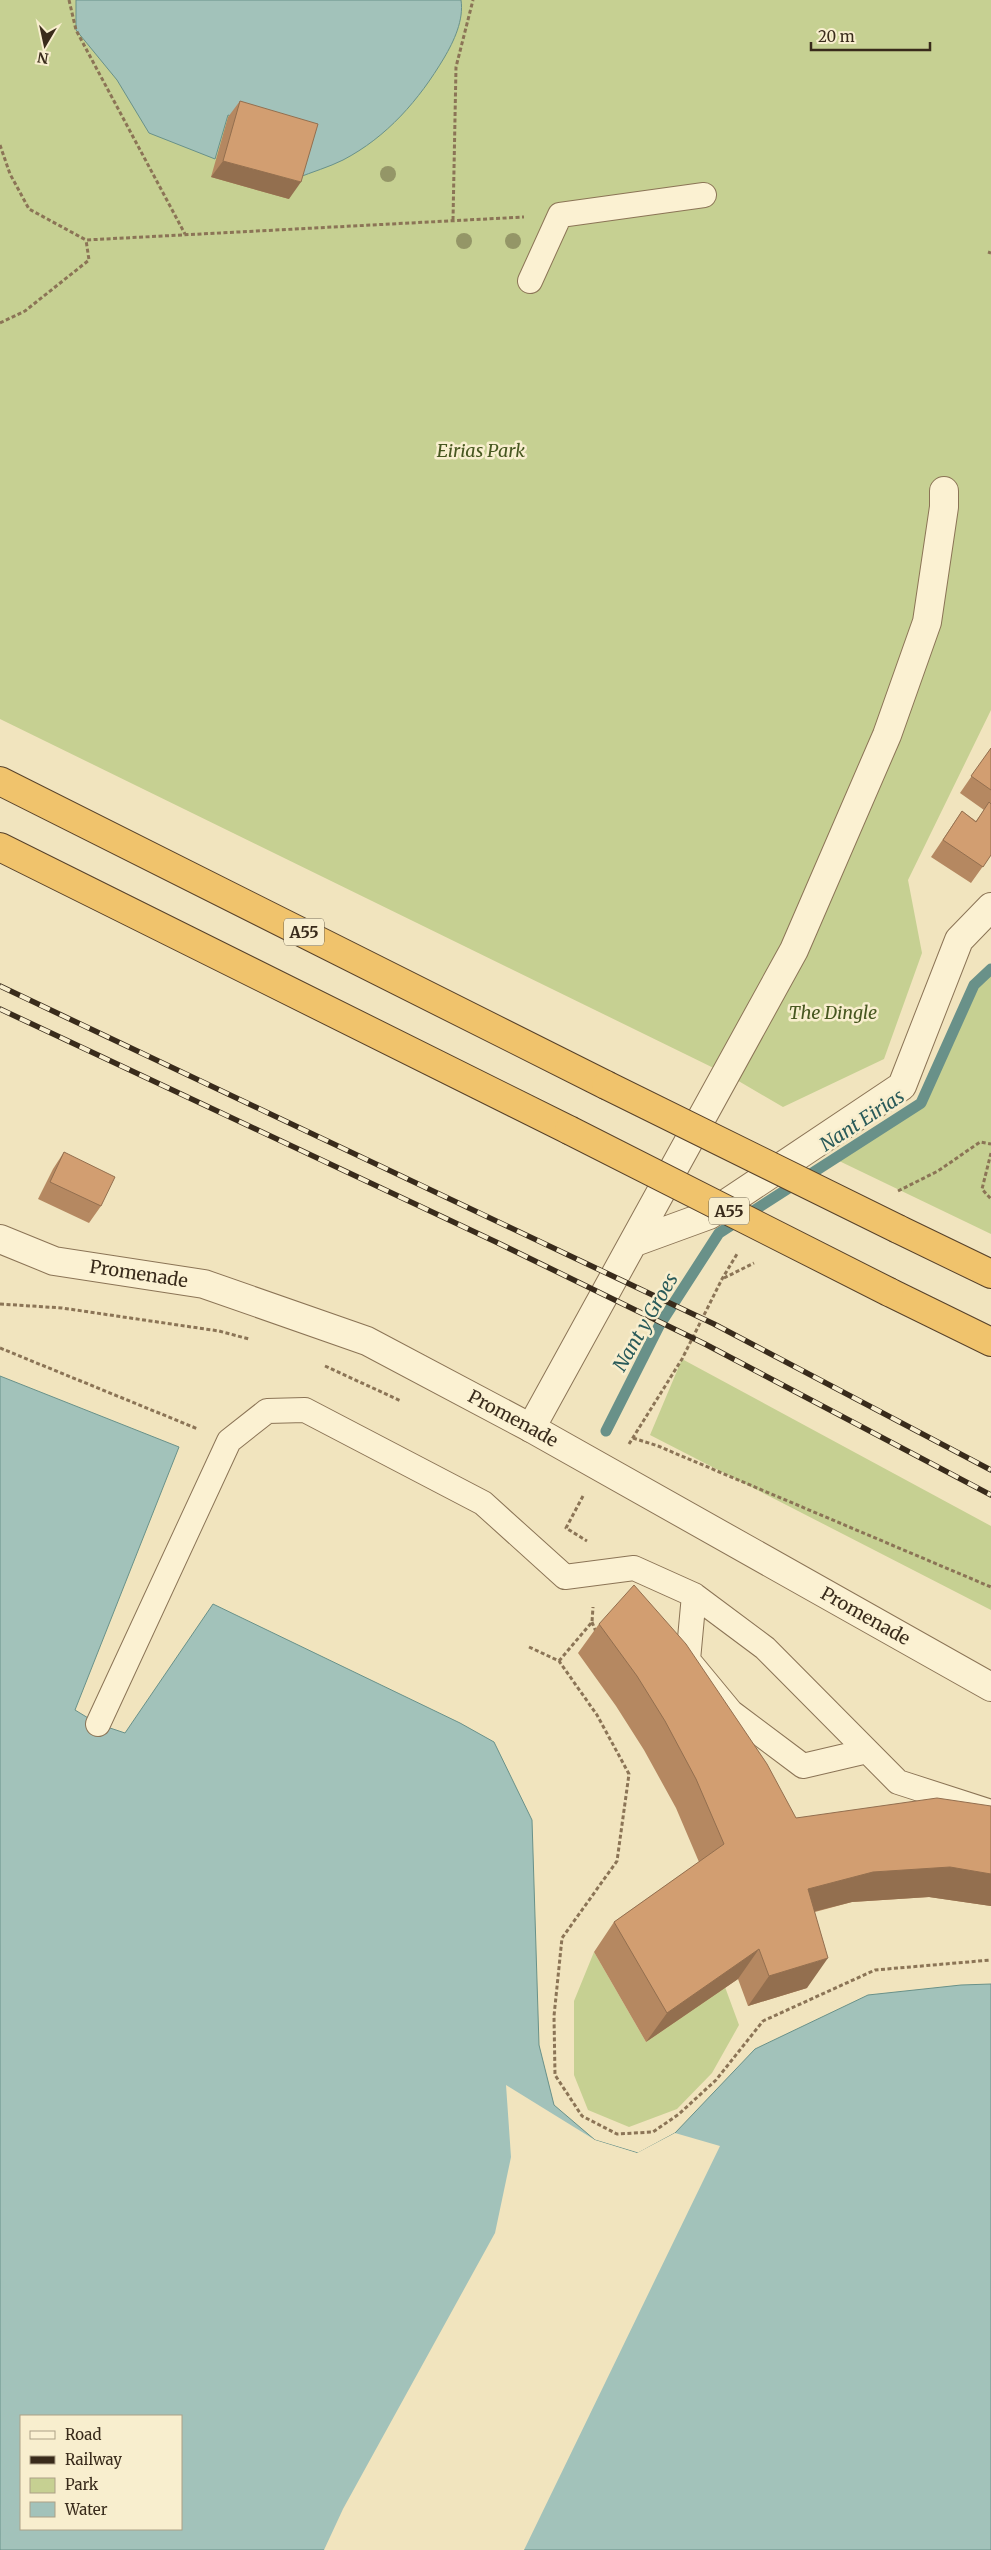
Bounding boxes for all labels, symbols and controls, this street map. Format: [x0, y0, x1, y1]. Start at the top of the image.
north arrow [20, 20, 70, 70]
scale bar [811, 20, 930, 52]
text: 20 m [818, 27, 855, 46]
text: N [36, 48, 50, 68]
park label: Eirias Park [437, 439, 525, 462]
road number: A55 [284, 919, 324, 946]
park label: The Dingle [789, 1001, 877, 1024]
water label: Nant Eirias [815, 1084, 909, 1156]
road number: A55 [709, 1198, 749, 1224]
street label: Promenade [88, 1255, 189, 1292]
water label: Nant y Groes [607, 1269, 683, 1375]
street label: Promenade [464, 1385, 562, 1452]
street label: Promenade [817, 1581, 914, 1650]
legend [20, 2415, 182, 2530]
text: Road [65, 2425, 101, 2444]
text: Railway [65, 2450, 122, 2469]
text: Park [65, 2475, 99, 2494]
text: Water [64, 2500, 108, 2519]

